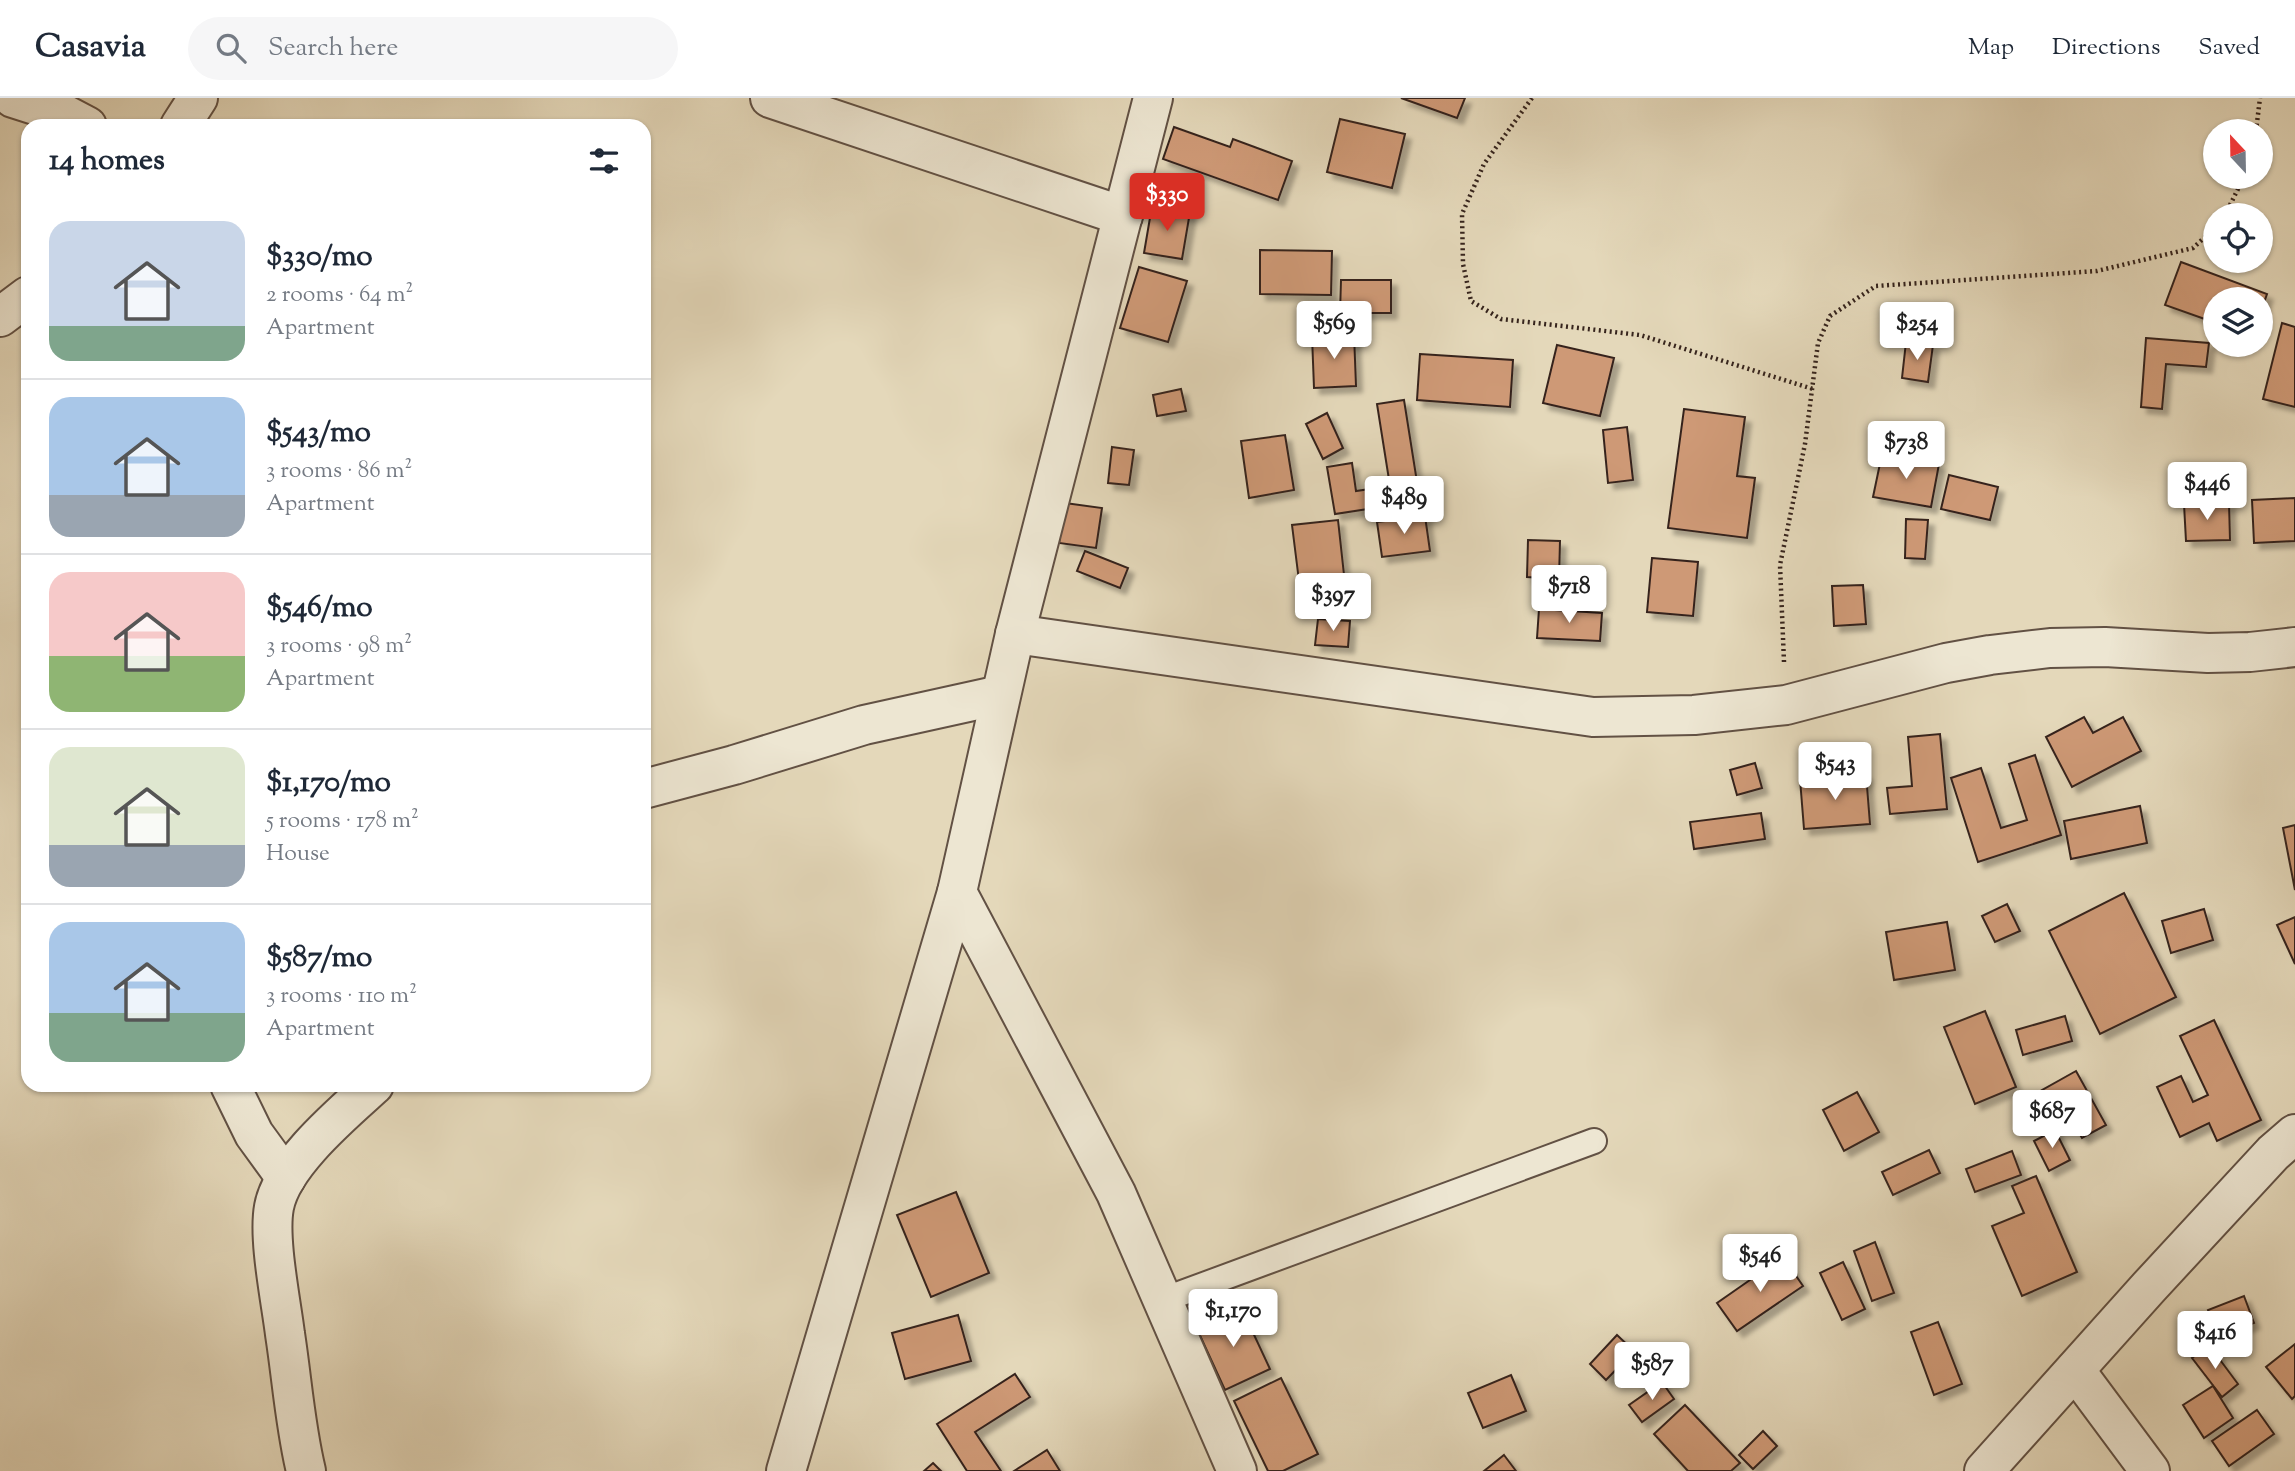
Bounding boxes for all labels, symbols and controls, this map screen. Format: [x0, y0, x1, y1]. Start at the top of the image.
search box [188, 17, 678, 80]
text: Casavia [35, 24, 146, 72]
icon: search [212, 29, 250, 67]
text: Search here [268, 30, 398, 67]
text: Map [1968, 31, 2014, 65]
text: Directions [2052, 31, 2160, 65]
text: Saved [2198, 31, 2260, 65]
north arrow [2203, 119, 2273, 189]
map controls [2203, 119, 2273, 357]
text: 14 homes [49, 140, 165, 183]
icon: filters [585, 142, 623, 180]
pin: $330 [1126, 174, 1208, 233]
text: $330 [1146, 179, 1188, 212]
button: locate [2203, 203, 2273, 273]
text: $330/mo [266, 236, 373, 279]
icon: home [105, 249, 189, 333]
text: 2 rooms · 64 m² [266, 279, 413, 312]
button: layers [2203, 287, 2273, 357]
pin: $569 [1293, 302, 1375, 361]
pin: $254 [1876, 302, 1958, 362]
text: $569 [1313, 307, 1355, 340]
text: $254 [1896, 308, 1938, 341]
text: Apartment [266, 312, 375, 345]
text: $543/mo [266, 412, 371, 455]
pin: $738 [1865, 422, 1947, 481]
icon: home [105, 425, 189, 509]
text: $738 [1884, 427, 1928, 460]
text: 3 rooms · 86 m² [266, 455, 412, 488]
pin: $446 [2166, 462, 2248, 522]
text: $446 [2184, 468, 2230, 501]
pin: $489 [1363, 476, 1445, 536]
text: $489 [1381, 482, 1427, 515]
text: Apartment [266, 488, 375, 521]
pin: $718 [1528, 566, 1610, 625]
text: $718 [1547, 571, 1591, 604]
pin: $397 [1292, 574, 1374, 633]
text: $397 [1311, 579, 1355, 612]
text: $546/mo [266, 587, 373, 630]
icon: home [105, 600, 189, 684]
text: 3 rooms · 98 m² [266, 630, 412, 663]
text: Apartment [266, 663, 375, 696]
pin: $543 [1794, 742, 1876, 802]
text: $543 [1814, 748, 1856, 781]
text: $1,170/mo [266, 762, 391, 805]
icon: home [105, 775, 189, 859]
text: 5 rooms · 178 m² [266, 805, 419, 838]
text: House [266, 838, 330, 871]
text: $587/mo [266, 937, 372, 980]
icon: home [105, 950, 189, 1034]
text: 3 rooms · 110 m² [266, 980, 417, 1013]
text: Apartment [266, 1013, 375, 1046]
pin: $687 [2011, 1090, 2093, 1150]
text: $687 [2029, 1096, 2075, 1129]
pin: $546 [1719, 1234, 1801, 1294]
text: $546 [1739, 1240, 1781, 1273]
pin: $1,170 [1176, 1290, 1290, 1349]
text: $1,170 [1205, 1295, 1261, 1328]
pin: $416 [2174, 1312, 2256, 1371]
text: $416 [2193, 1317, 2237, 1350]
pin: $587 [1611, 1342, 1693, 1402]
text: $587 [1630, 1348, 1674, 1381]

